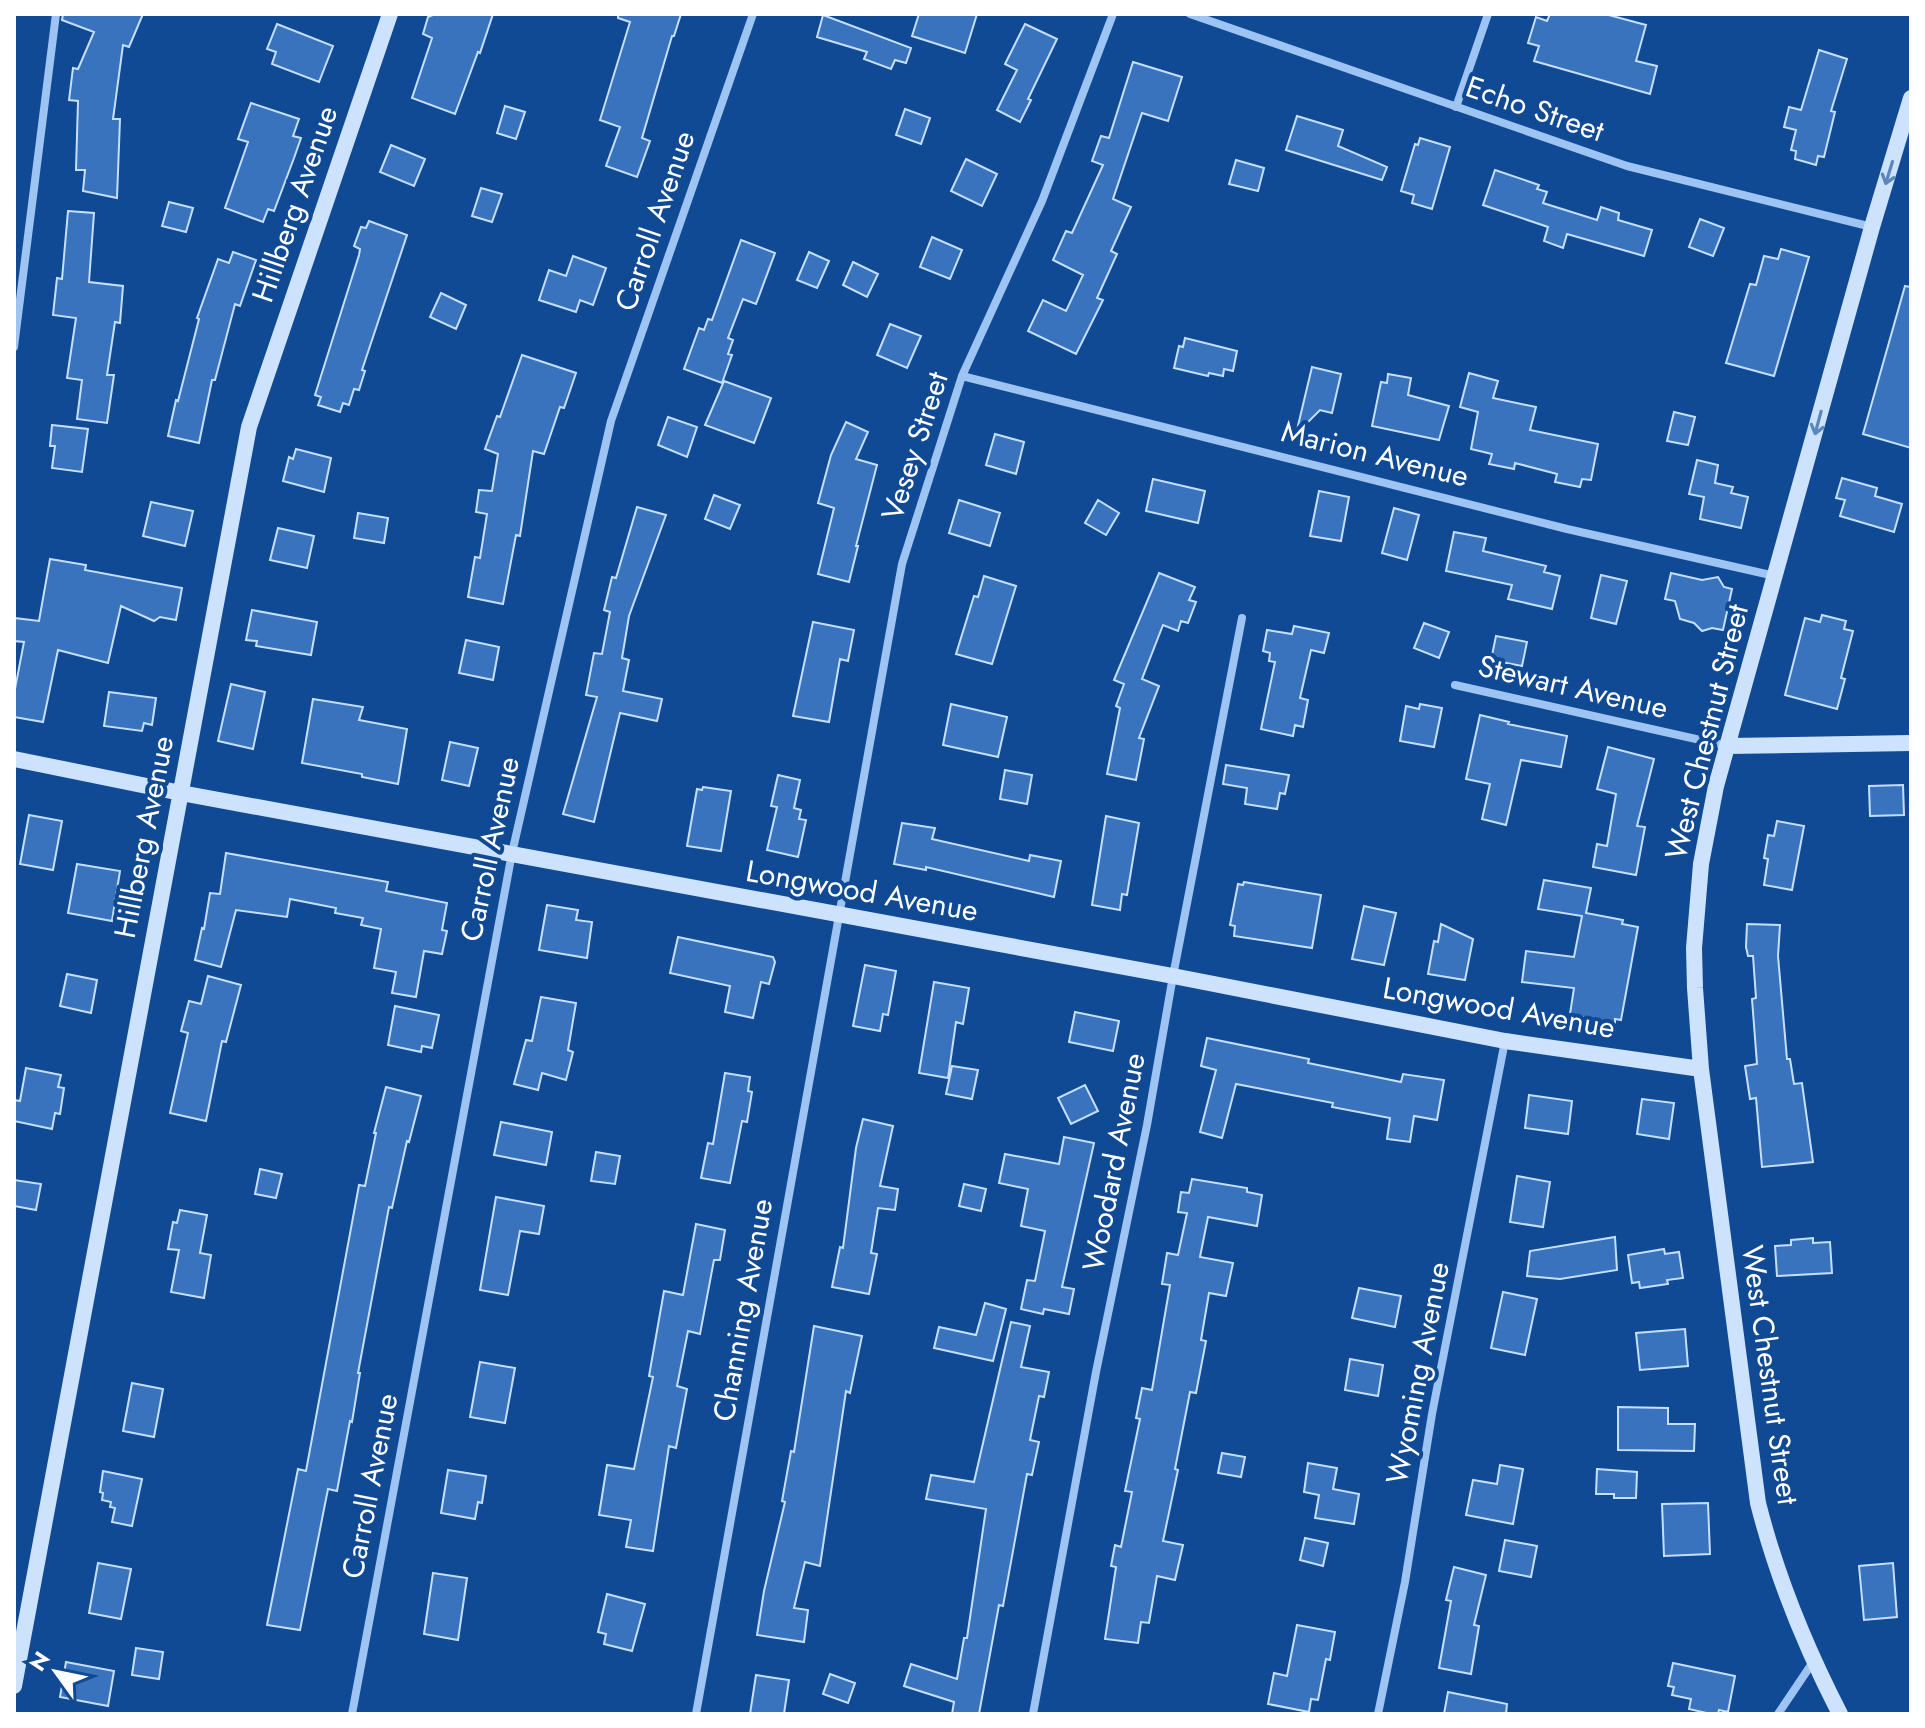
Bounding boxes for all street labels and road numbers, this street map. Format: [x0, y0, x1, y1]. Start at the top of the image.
street label: Echo Street [1460, 65, 1611, 152]
street label: Hillberg Avenue [241, 100, 348, 308]
street label: Carroll Avenue [604, 125, 705, 317]
street label: Vesey Street [870, 365, 959, 526]
street label: Marion Avenue [1277, 410, 1473, 498]
street label: West Chestnut Street [1654, 599, 1759, 864]
street label: Stewart Avenue [1474, 644, 1672, 729]
street label: Hillberg Avenue [103, 732, 184, 942]
street label: Carroll Avenue [449, 753, 530, 945]
street label: Longwood Avenue [743, 849, 982, 932]
street label: Longwood Avenue [1380, 966, 1619, 1049]
street label: Woodard Avenue [1071, 1049, 1156, 1275]
street label: Channing Avenue [702, 1195, 783, 1425]
street label: West Chestnut Street [1731, 1243, 1810, 1508]
street label: Wyoming Avenue [1375, 1258, 1460, 1488]
street label: Carroll Avenue [330, 1390, 409, 1582]

